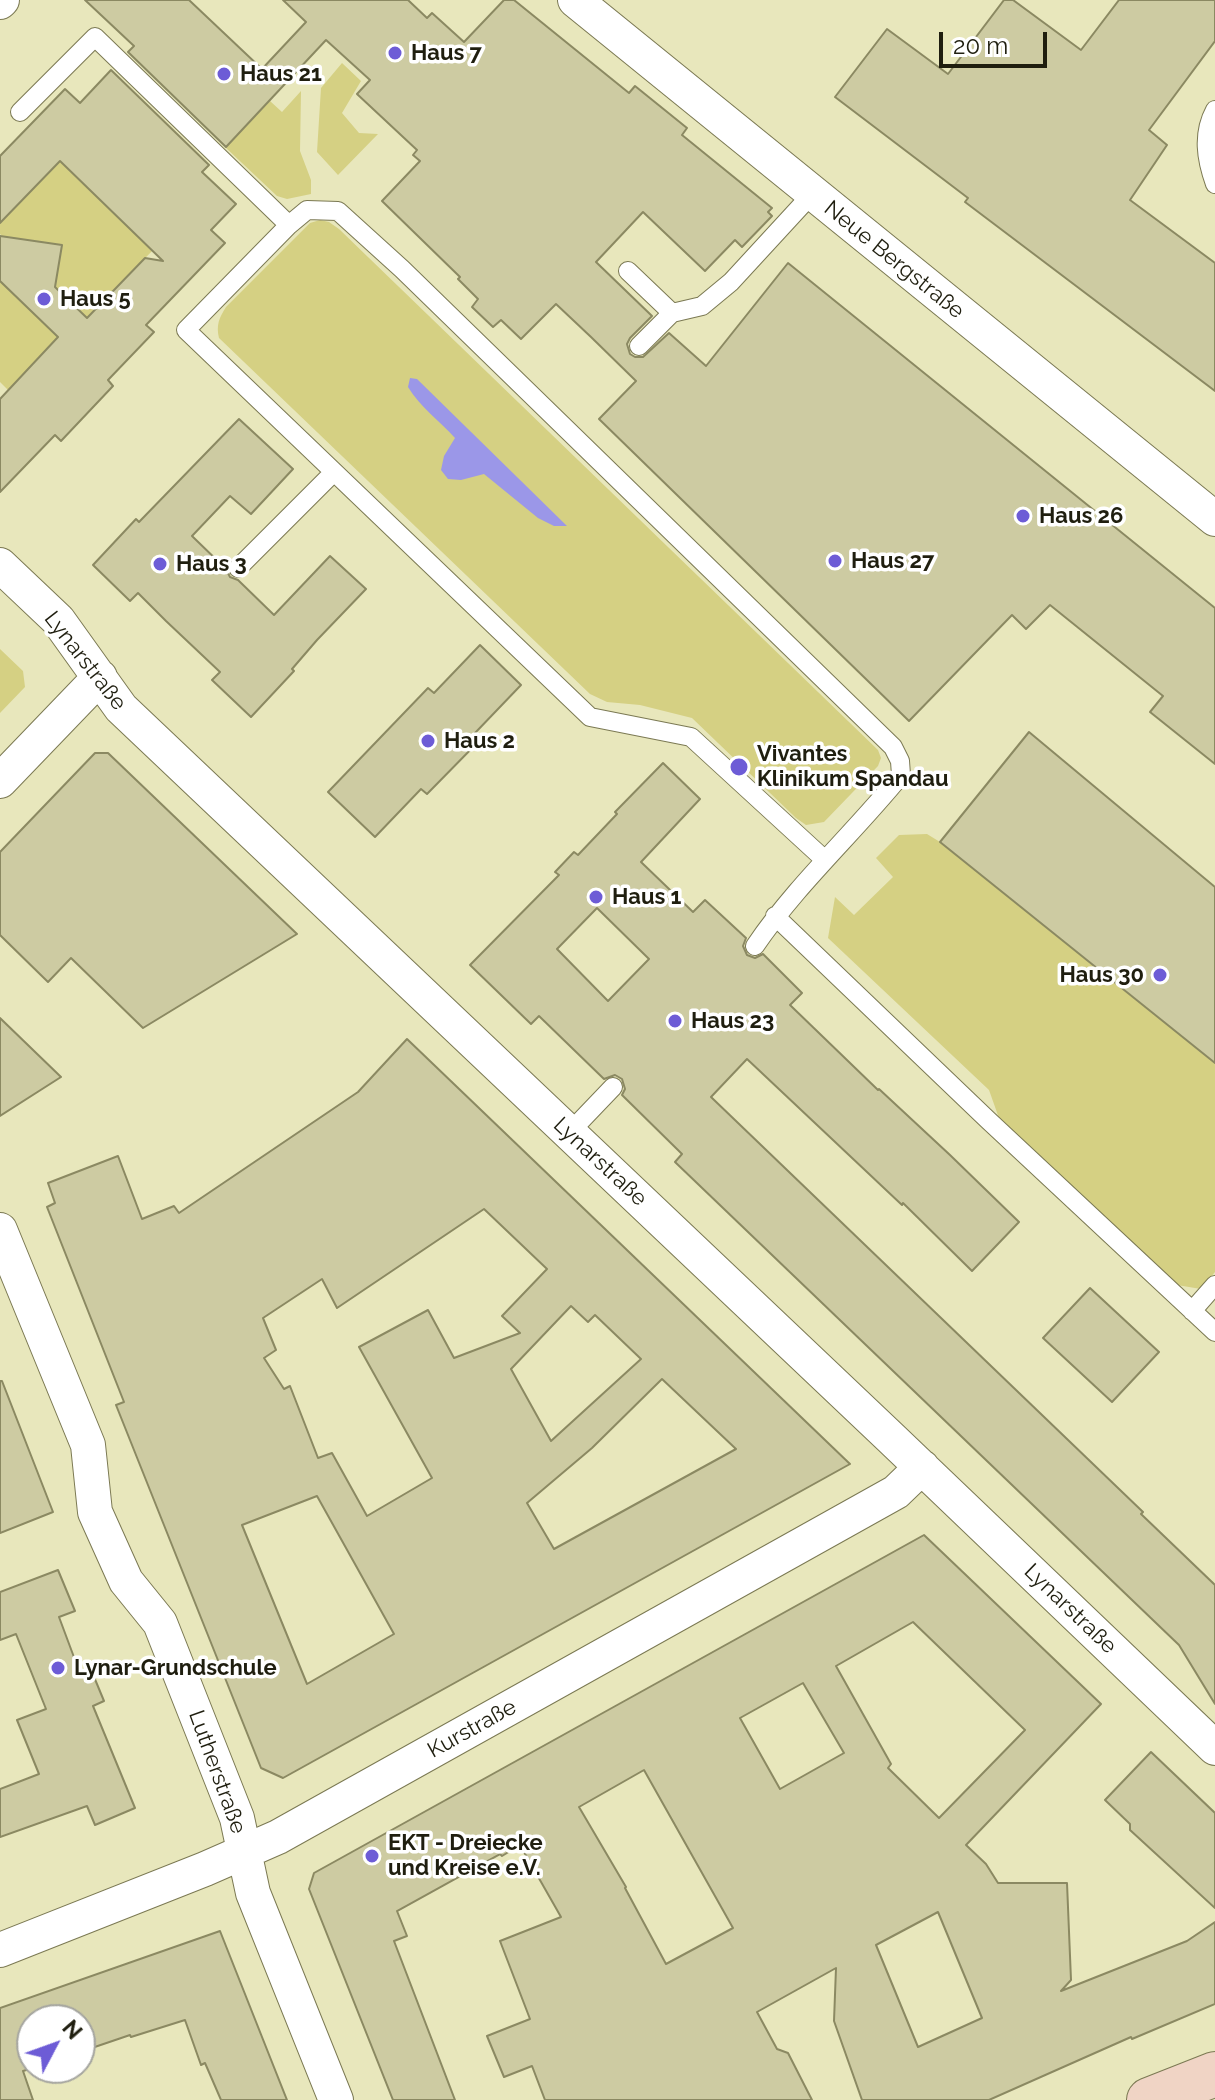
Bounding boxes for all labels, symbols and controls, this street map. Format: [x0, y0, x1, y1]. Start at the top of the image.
scale bar [943, 16, 1051, 66]
text: 20 m [953, 31, 1008, 60]
place label: Haus 7 [411, 40, 482, 66]
marker: Haus 7 [386, 44, 404, 62]
place label: Haus 21 [240, 61, 322, 87]
marker: Haus 21 [215, 65, 233, 83]
street label: Neue Bergstraße [819, 195, 969, 325]
place label: Haus 5 [60, 286, 131, 312]
marker: Haus 5 [35, 290, 53, 308]
place label: Haus 26 [1039, 503, 1123, 529]
marker: Haus 26 [1014, 507, 1032, 525]
place label: Haus 27 [851, 548, 934, 574]
place label: Haus 3 [176, 551, 247, 577]
marker: Haus 27 [826, 552, 844, 570]
marker: Haus 3 [151, 555, 169, 573]
street label: Lynarstraße [38, 606, 132, 716]
place label: Haus 2 [444, 728, 515, 754]
marker: Haus 2 [419, 732, 437, 750]
place label: Vivantes Klinikum Spandau [757, 741, 949, 792]
marker: Vivantes Klinikum Spandau [728, 756, 750, 778]
place label: Haus 1 [612, 884, 681, 910]
marker: Haus 1 [587, 888, 605, 906]
place label: Haus 30 [1060, 962, 1144, 988]
marker: Haus 30 [1151, 966, 1169, 984]
place label: Haus 23 [691, 1008, 774, 1034]
marker: Haus 23 [666, 1012, 684, 1030]
street label: Lynarstraße [548, 1112, 652, 1212]
street label: Lynarstraße [1018, 1558, 1122, 1660]
place label: Lynar-Grundschule [74, 1655, 277, 1681]
marker: Lynar-Grundschule [49, 1659, 67, 1677]
street label: Kurstraße [423, 1694, 521, 1764]
street label: Lutherstraße [182, 1707, 252, 1837]
place label: EKT - Dreiecke und Kreise e.V. [388, 1830, 543, 1882]
marker: EKT - Dreiecke und Kreise e.V. [363, 1847, 381, 1865]
north arrow [16, 2004, 96, 2084]
text: N [57, 2015, 88, 2044]

